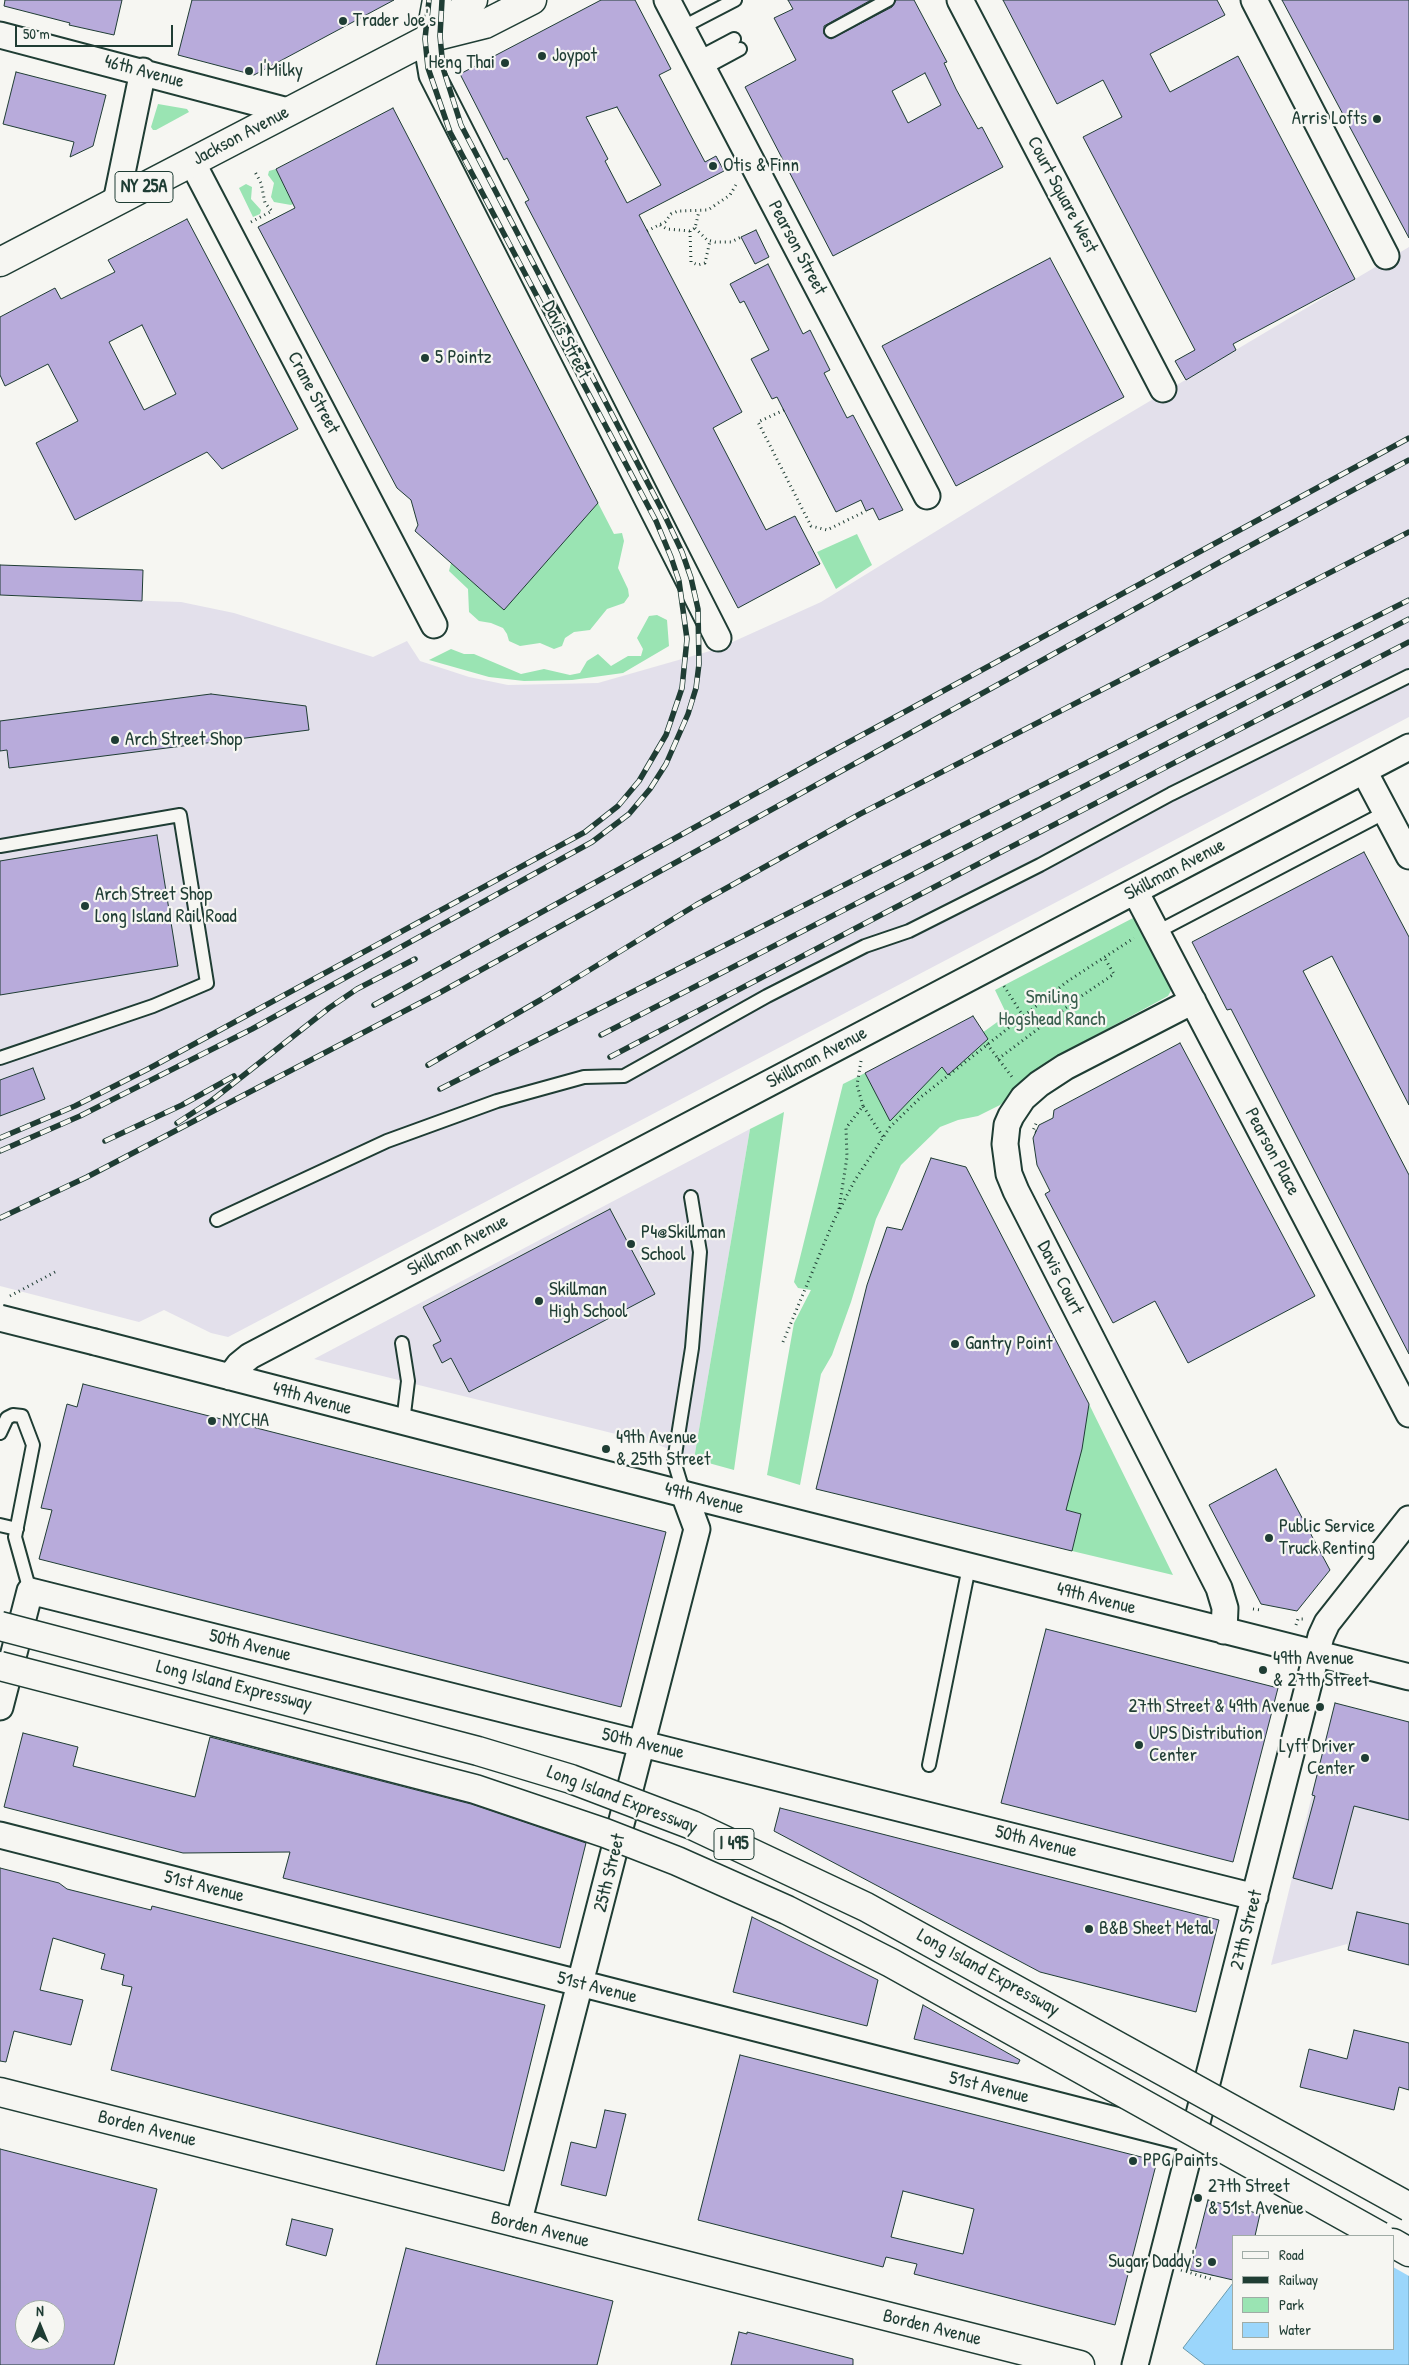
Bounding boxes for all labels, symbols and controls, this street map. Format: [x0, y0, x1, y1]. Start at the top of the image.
place label: Trader Joe's [353, 10, 436, 32]
scale bar [18, 15, 175, 47]
marker: Trader Joe's [337, 15, 349, 27]
text: 50 m [23, 23, 50, 44]
place label: Joypot [552, 45, 597, 67]
street label: 46th Avenue [102, 50, 186, 94]
marker: Joypot [536, 50, 548, 62]
place label: Heng Thai [429, 52, 495, 74]
marker: Heng Thai [499, 57, 511, 69]
place label: I'Milky [259, 60, 303, 82]
marker: I'Milky [243, 65, 255, 77]
street label: Jackson Avenue [189, 101, 293, 171]
place label: Arris Lofts [1292, 108, 1367, 130]
marker: Arris Lofts [1371, 113, 1383, 125]
street label: Court Square West [1022, 133, 1102, 257]
place label: Otis & Finn [723, 155, 799, 177]
marker: Otis & Finn [707, 160, 719, 172]
road number: NY 25A [115, 172, 173, 202]
street label: Pearson Street [763, 197, 831, 299]
street label: Davis Street [537, 297, 595, 383]
place label: 5 Pointz [435, 347, 492, 369]
street label: Crane Street [282, 348, 344, 438]
marker: 5 Pointz [419, 352, 431, 364]
place label: Arch Street Shop [125, 729, 242, 751]
marker: Arch Street Shop [109, 734, 121, 746]
street label: Skillman Avenue [1121, 834, 1229, 906]
place label: Arch Street Shop Long Island Rail Road [95, 884, 237, 928]
marker: Arch Street Shop Long Island Rail Road [79, 900, 91, 912]
park label: Smiling Hogshead Ranch [998, 987, 1106, 1031]
street label: Skillman Avenue [763, 1022, 871, 1094]
street label: Pearson Place [1239, 1104, 1305, 1200]
street label: Skillman Avenue [404, 1210, 512, 1282]
place label: P4@Skillman School [641, 1222, 726, 1266]
street label: Davis Court [1032, 1237, 1088, 1319]
marker: P4@Skillman School [625, 1238, 637, 1250]
place label: Skillman High School [549, 1279, 627, 1323]
marker: Skillman High School [533, 1295, 545, 1307]
place label: Gantry Point [965, 1333, 1053, 1355]
marker: Gantry Point [949, 1338, 961, 1350]
street label: 49th Avenue [270, 1377, 354, 1421]
place label: NYCHA [222, 1410, 269, 1432]
marker: NYCHA [206, 1415, 218, 1427]
place label: 49th Avenue & 25th Street [616, 1427, 710, 1471]
marker: 49th Avenue & 25th Street [600, 1443, 612, 1455]
street label: 49th Avenue [662, 1478, 746, 1520]
place label: Public Service Truck Renting [1279, 1516, 1375, 1560]
marker: Public Service Truck Renting [1263, 1532, 1275, 1544]
street label: 49th Avenue [1054, 1578, 1138, 1620]
street label: 50th Avenue [207, 1625, 293, 1667]
place label: 49th Avenue & 27th Street [1273, 1648, 1369, 1692]
street label: Long Island Expressway [154, 1656, 314, 1716]
marker: 49th Avenue & 27th Street [1257, 1664, 1269, 1676]
place label: 27th Street & 49th Avenue [1129, 1696, 1310, 1718]
marker: 27th Street & 49th Avenue [1314, 1701, 1326, 1713]
street label: 50th Avenue [600, 1723, 686, 1765]
place label: UPS Distribution Center [1149, 1723, 1263, 1767]
place label: Lyft Driver Center [1279, 1736, 1355, 1780]
marker: UPS Distribution Center [1133, 1739, 1145, 1751]
marker: Lyft Driver Center [1359, 1752, 1371, 1764]
street label: Long Island Expressway [543, 1761, 701, 1839]
street label: 50th Avenue [993, 1821, 1079, 1863]
road number: I 495 [714, 1828, 754, 1860]
street label: 25th Street [589, 1831, 631, 1915]
street label: 51st Avenue [162, 1866, 246, 1908]
street label: 27th Street [1226, 1888, 1268, 1972]
place label: B&B Sheet Metal [1099, 1918, 1213, 1940]
marker: B&B Sheet Metal [1083, 1923, 1095, 1935]
street label: Long Island Expressway [913, 1924, 1063, 2022]
street label: 51st Avenue [555, 1967, 639, 2009]
street label: 51st Avenue [947, 2067, 1031, 2109]
street label: Borden Avenue [95, 2106, 199, 2152]
place label: PPG Paints [1143, 2150, 1218, 2172]
marker: PPG Paints [1127, 2155, 1139, 2167]
place label: 27th Street & 51st Avenue [1208, 2176, 1304, 2220]
marker: 27th Street & 51st Avenue [1192, 2192, 1204, 2204]
street label: Borden Avenue [488, 2207, 592, 2253]
legend [1232, 2235, 1394, 2350]
text: Road [1279, 2244, 1304, 2265]
place label: Sugar Daddy's [1108, 2251, 1202, 2273]
marker: Sugar Daddy's [1206, 2256, 1218, 2268]
text: Railway [1279, 2269, 1318, 2290]
text: Park [1279, 2294, 1304, 2315]
north arrow [15, 2300, 65, 2350]
text: N [36, 2301, 44, 2320]
street label: Borden Avenue [880, 2305, 984, 2351]
text: Water [1279, 2319, 1311, 2340]

